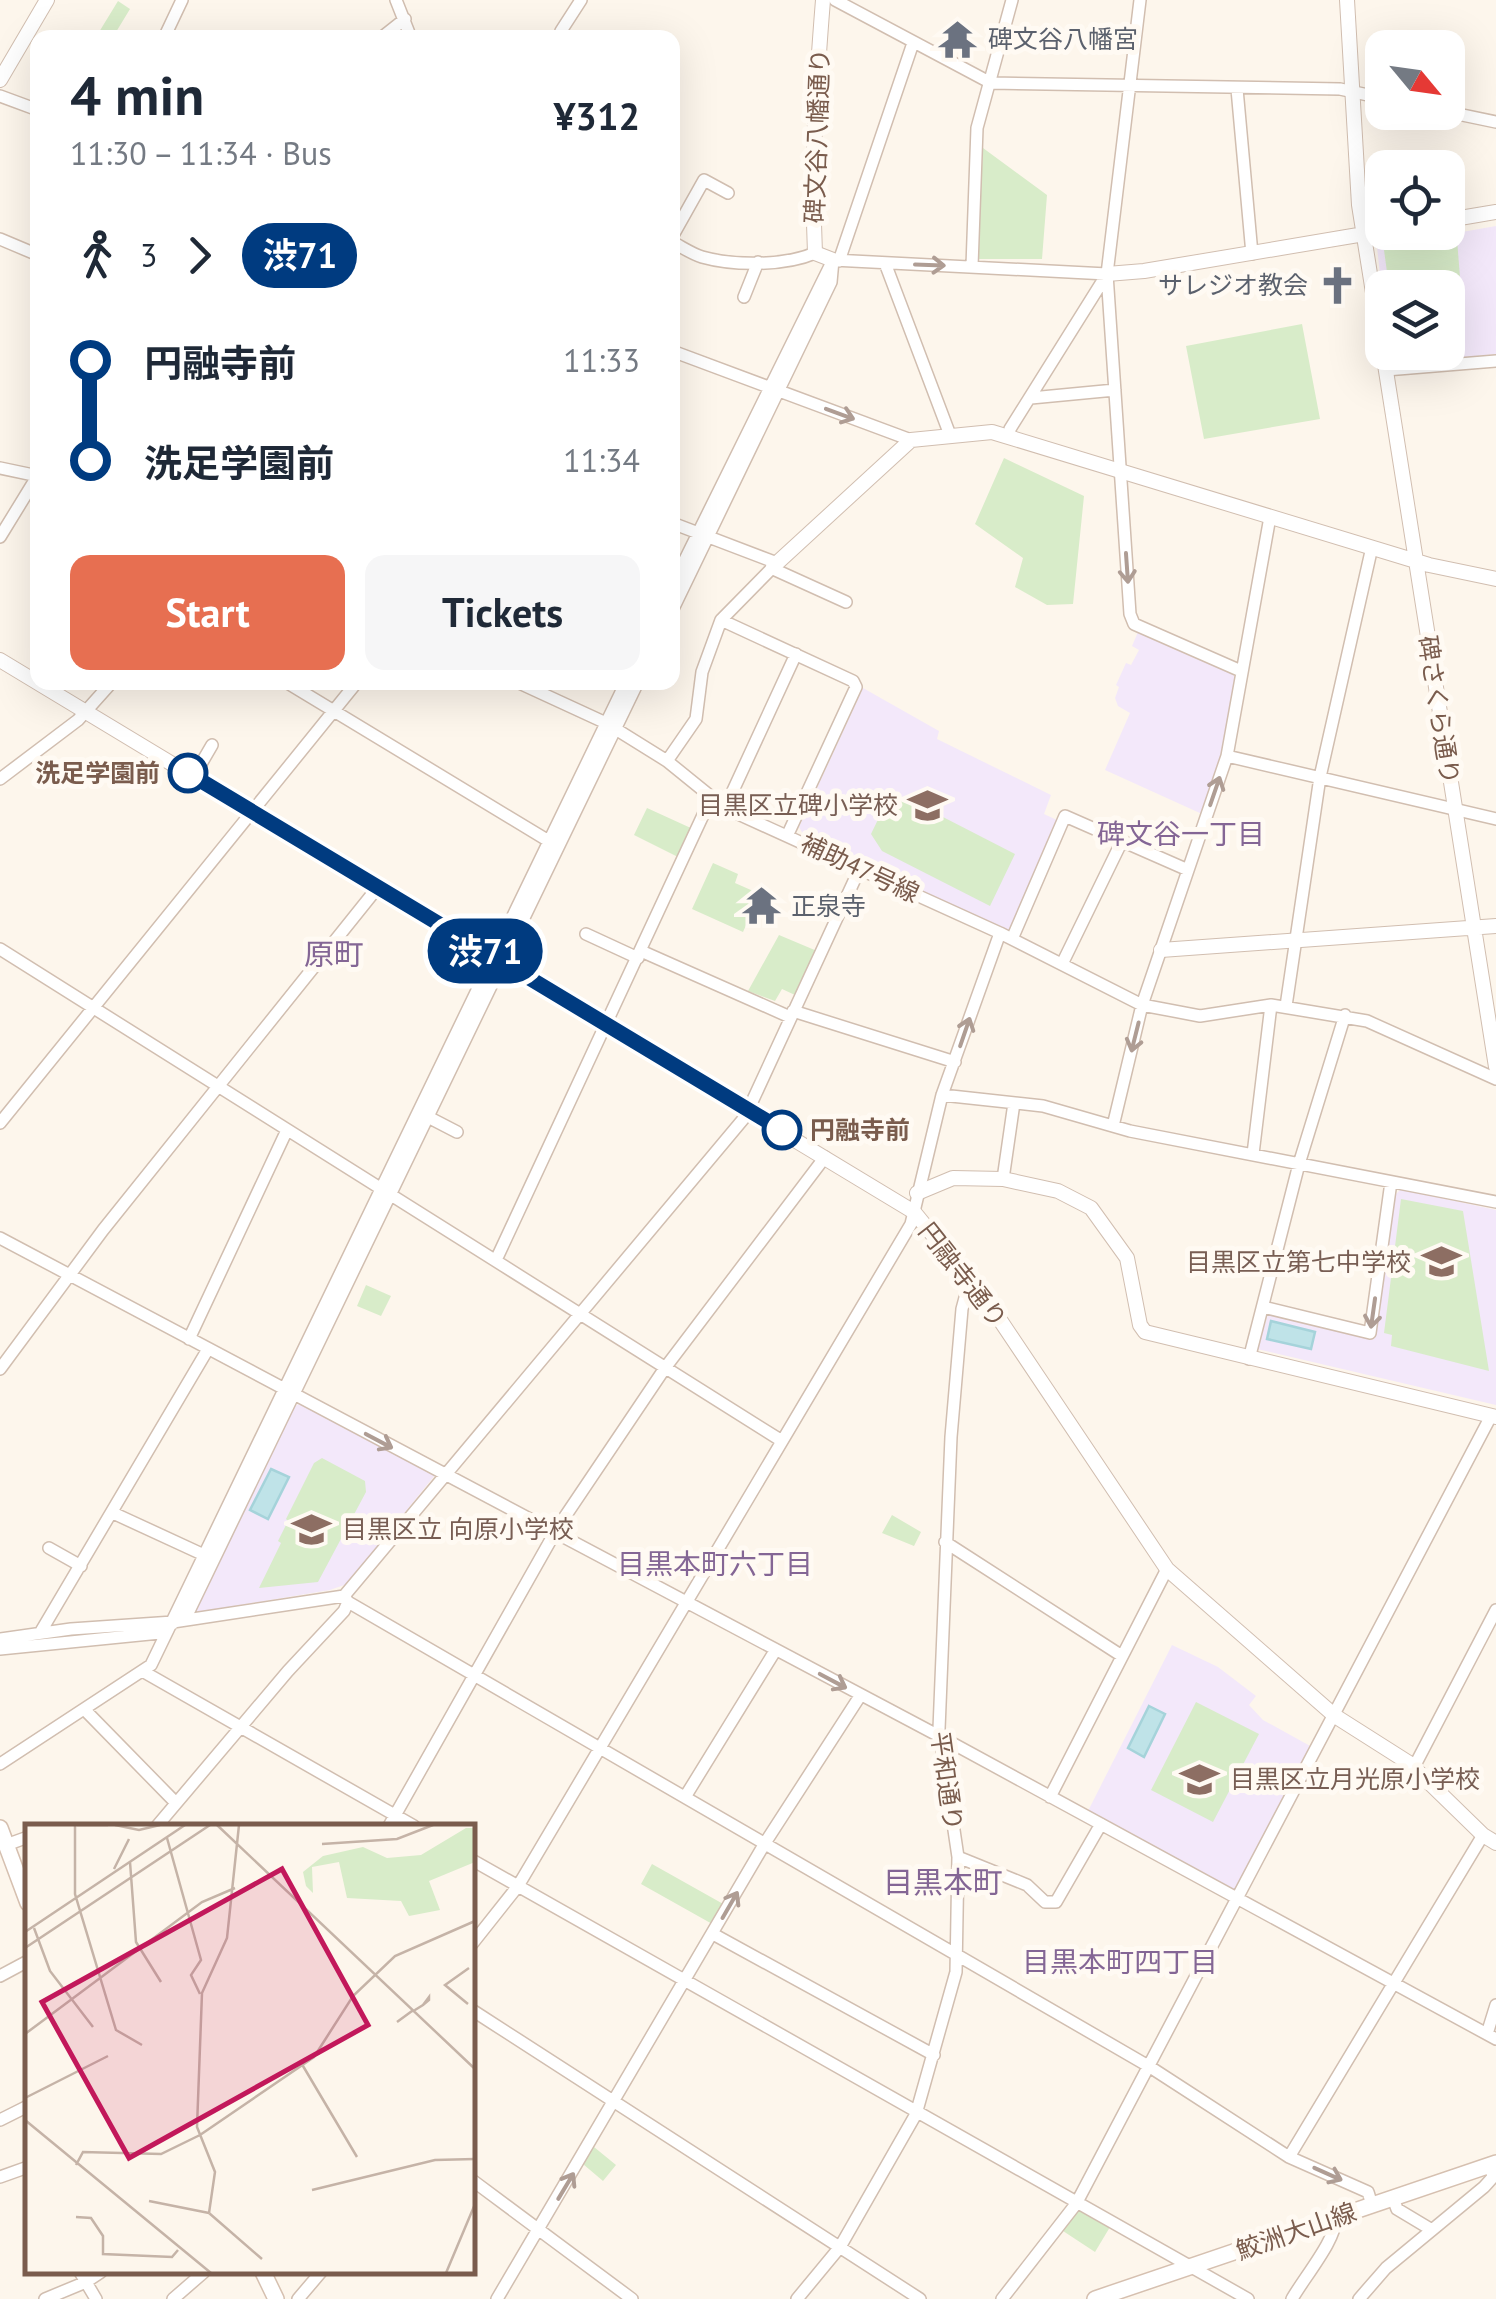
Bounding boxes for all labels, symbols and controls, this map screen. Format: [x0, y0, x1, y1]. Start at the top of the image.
temple icon: 碑文谷八幡宮 [937, 18, 979, 60]
place label: 碑文谷八幡宮 [988, 23, 1138, 55]
north arrow [1365, 30, 1465, 130]
map controls [1365, 30, 1465, 370]
street label: 碑文谷八幡通り [798, 48, 836, 224]
text: 4 min [70, 59, 204, 130]
text: ¥312 [554, 91, 640, 140]
text: 11:30 – 11:34 · Bus [70, 132, 332, 174]
button: locate [1365, 150, 1465, 250]
icon: walk [70, 228, 125, 283]
icon: forward [172, 228, 227, 283]
text: 渋71 [262, 232, 337, 278]
text: 3 [140, 234, 157, 276]
one-way arrow [914, 255, 946, 274]
church icon: サレジオ教会 [1317, 264, 1359, 306]
place label: サレジオ教会 [1158, 269, 1308, 301]
button: layers [1365, 270, 1465, 370]
text: 円融寺前 [144, 338, 296, 387]
text: 11:33 [563, 339, 640, 381]
one-way arrow [824, 406, 855, 424]
text: 洗足学園前 [144, 438, 334, 487]
text: 11:34 [563, 439, 640, 481]
one-way arrow [1118, 552, 1137, 584]
button: Start [70, 555, 345, 670]
button: Tickets [365, 555, 640, 670]
street label: 碑さくら通り [1411, 633, 1467, 787]
marker: 洗足学園前 [169, 754, 207, 792]
place label: 洗足学園前 [35, 757, 160, 789]
one-way arrow [1208, 776, 1226, 808]
school or university icon: 目黒区立碑小学校 [907, 784, 949, 826]
place label: 目黒区立碑小学校 [698, 789, 898, 821]
district label: 碑文谷一丁目 [1097, 815, 1265, 852]
street label: 補助47号線 [796, 827, 924, 909]
temple icon: 正泉寺 [740, 885, 782, 927]
place label: 正泉寺 [791, 890, 866, 922]
line badge: 渋71 [428, 918, 542, 984]
text: 渋71 [448, 928, 522, 974]
district label: 原町 [304, 934, 364, 973]
one-way arrow [957, 1018, 975, 1049]
one-way arrow [1125, 1020, 1143, 1052]
marker: 円融寺前 [763, 1111, 801, 1149]
place label: 円融寺前 [810, 1114, 910, 1146]
street label: 円融寺通り [912, 1216, 1014, 1334]
school or university icon: 目黒区立第七中学校 [1420, 1241, 1462, 1283]
place label: 目黒区立第七中学校 [1186, 1246, 1411, 1278]
one-way arrow [1363, 1296, 1382, 1328]
one-way arrow [364, 1431, 394, 1451]
school or university icon: 目黒区立 向原小学校 [291, 1508, 333, 1550]
place label: 目黒区立 向原小学校 [342, 1513, 574, 1545]
district label: 目黒本町六丁目 [617, 1545, 813, 1582]
one-way arrow [817, 1672, 847, 1691]
street label: 平和通り [924, 1729, 970, 1833]
school or university icon: 目黒区立月光原小学校 [1179, 1758, 1221, 1800]
place label: 目黒区立月光原小学校 [1230, 1763, 1480, 1795]
inset map [25, 1824, 475, 2274]
district label: 目黒本町 [883, 1862, 1003, 1901]
one-way arrow [720, 1892, 740, 1920]
district label: 目黒本町四丁目 [1022, 1943, 1218, 1980]
one-way arrow [1312, 2166, 1343, 2184]
one-way arrow [556, 2172, 576, 2201]
street label: 鮫洲大山線 [1232, 2196, 1360, 2266]

